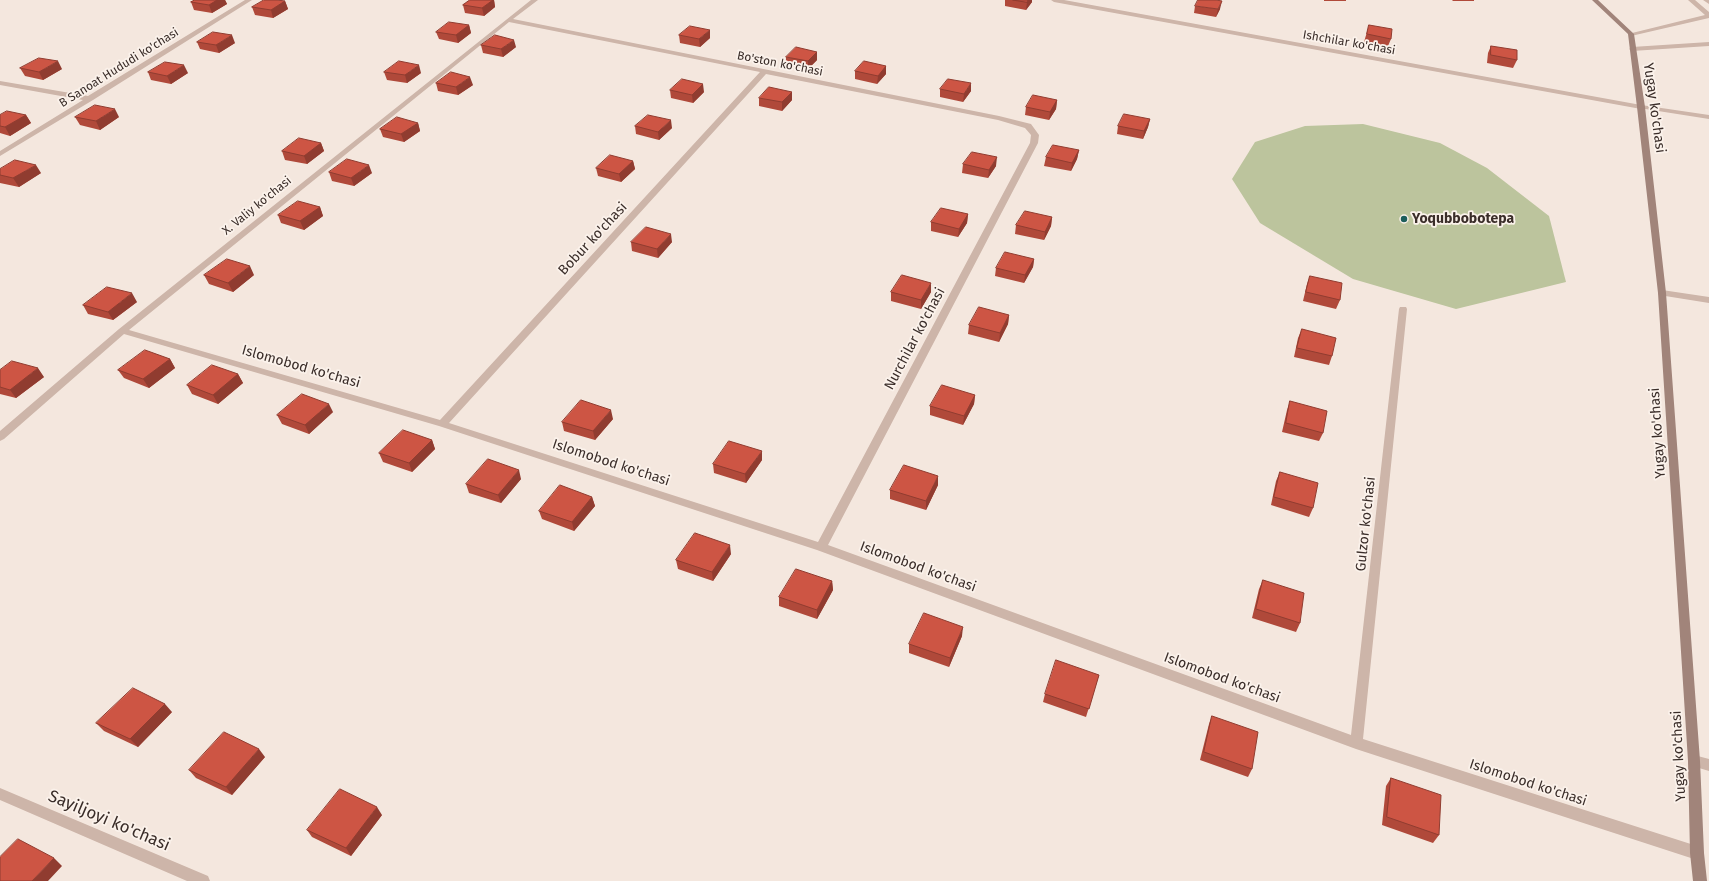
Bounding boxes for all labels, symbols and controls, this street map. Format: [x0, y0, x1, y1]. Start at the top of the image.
street label: B Sanoat Hududi ko'chasi [57, 25, 181, 111]
street label: Ishchilar ko'chasi [1302, 28, 1396, 58]
street label: Bo'ston ko'chasi [736, 49, 824, 79]
street label: Yugay ko'chasi [1639, 62, 1669, 154]
street label: X. Valiy ko'chasi [220, 174, 294, 238]
street label: Bobur ko'chasi [555, 199, 631, 279]
place label: Yoqubbobotepa [1412, 211, 1514, 227]
marker: Yoqubbobotepa [1399, 214, 1409, 224]
street label: Nurchilar ko'chasi [881, 285, 949, 393]
street label: Islomobod ko'chasi [240, 342, 362, 392]
street label: Yugay ko'chasi [1646, 387, 1670, 479]
street label: Islomobod ko'chasi [550, 436, 672, 490]
street label: Gulzor ko'chasi [1353, 476, 1379, 572]
street label: Islomobod ko'chasi [858, 538, 978, 596]
street label: Islomobod ko'chasi [1162, 649, 1282, 707]
street label: Yugay ko'chasi [1668, 710, 1690, 802]
street label: Islomobod ko'chasi [1467, 756, 1589, 810]
street label: Sayiljoyi ko'chasi [45, 786, 173, 856]

